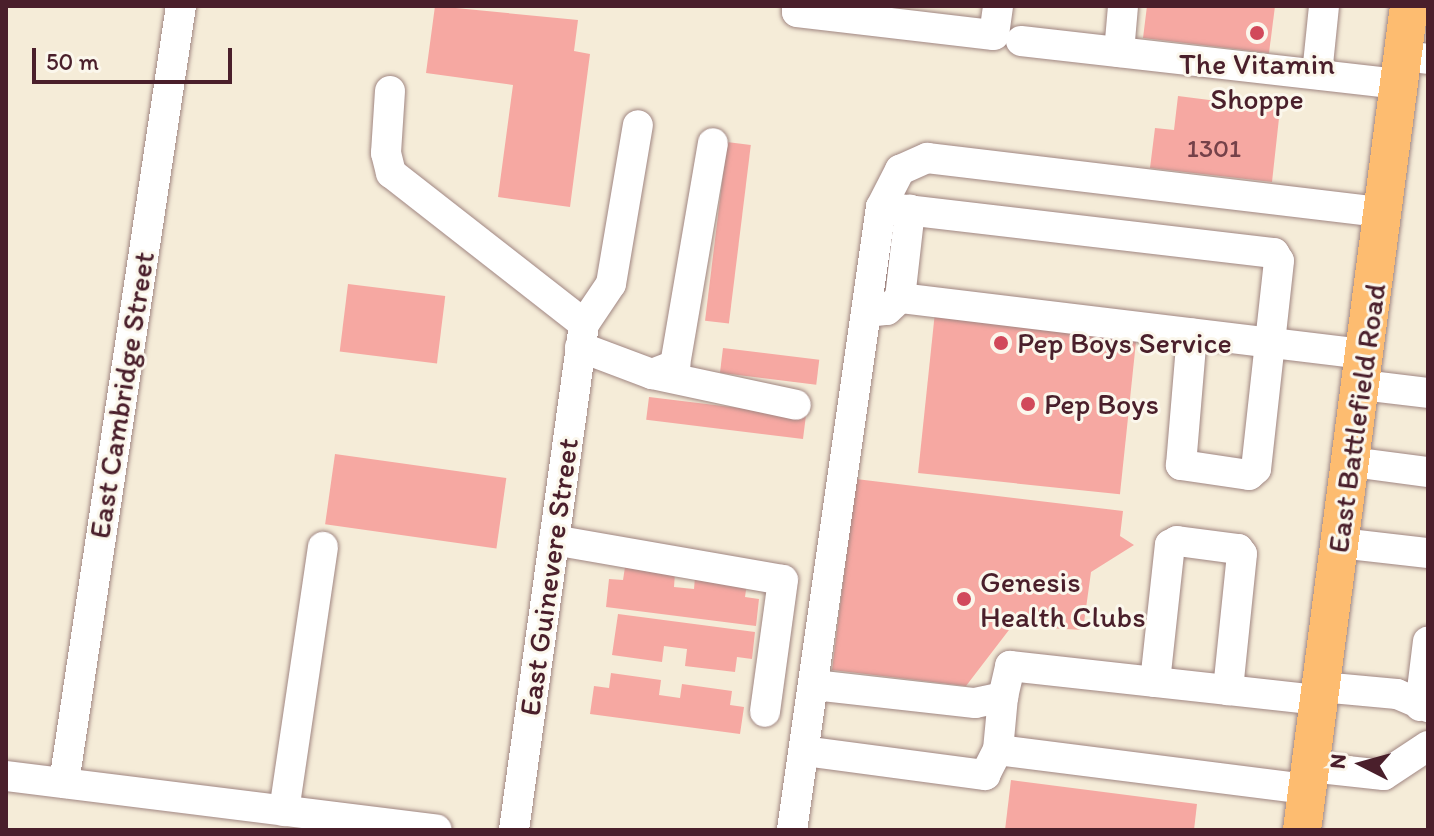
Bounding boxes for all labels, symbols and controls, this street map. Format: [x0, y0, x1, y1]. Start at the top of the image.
marker: The Vitamin Shoppe [1248, 24, 1266, 42]
scale bar [36, 32, 236, 82]
place label: The Vitamin Shoppe [1180, 46, 1334, 116]
text: 50 m [46, 47, 99, 76]
house number: 1301 [1187, 133, 1241, 165]
street label: East Cambridge Street [81, 248, 163, 542]
street label: East Battlefield Road [1320, 281, 1394, 555]
place label: Pep Boys Service [1017, 325, 1232, 361]
marker: Pep Boys Service [992, 334, 1010, 352]
place label: Pep Boys [1044, 386, 1159, 422]
marker: Pep Boys [1019, 395, 1037, 413]
street label: East Guinevere Street [512, 436, 586, 718]
place label: Genesis Health Clubs [980, 564, 1146, 634]
marker: Genesis Health Clubs [955, 590, 973, 608]
north arrow [1322, 724, 1402, 804]
text: N [1323, 753, 1352, 770]

